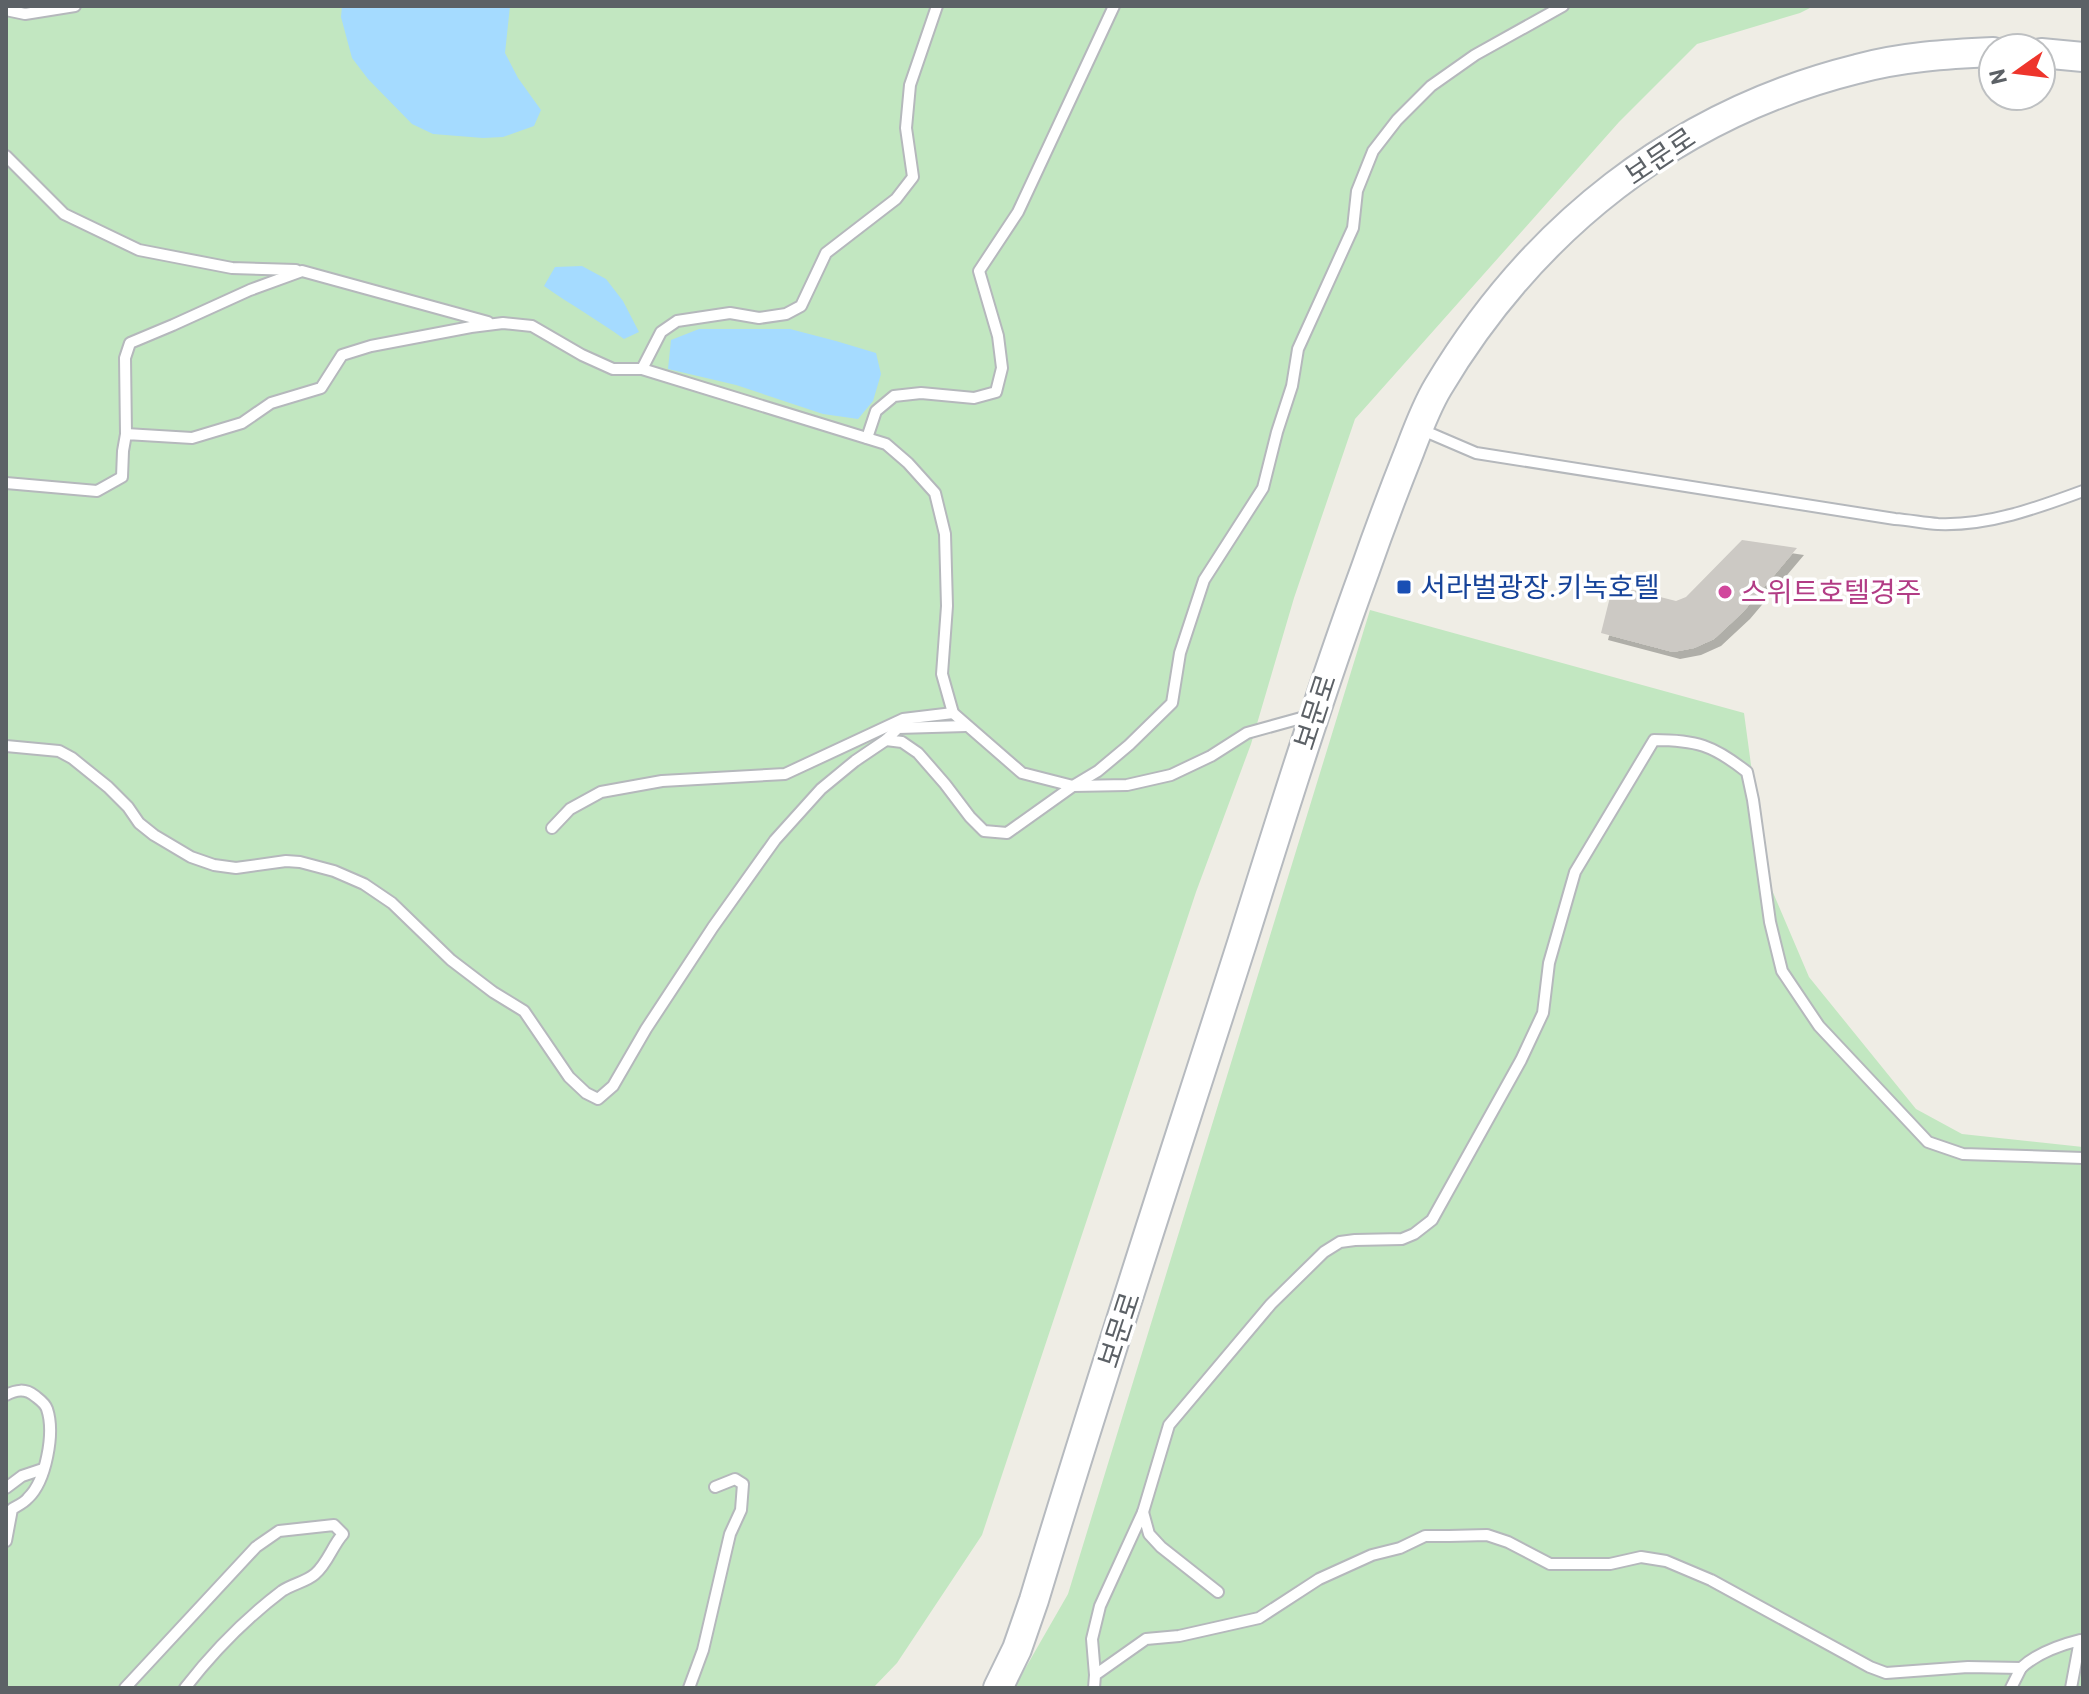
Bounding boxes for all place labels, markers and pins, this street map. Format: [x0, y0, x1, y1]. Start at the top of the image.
place label: 서라벌광장.키녹호텔 [1420, 569, 1660, 603]
place label: 스위트호텔경주 [1741, 574, 1921, 608]
marker: 서라벌광장.키녹호텔 [1395, 578, 1413, 596]
marker: 스위트호텔경주 [1716, 583, 1734, 601]

